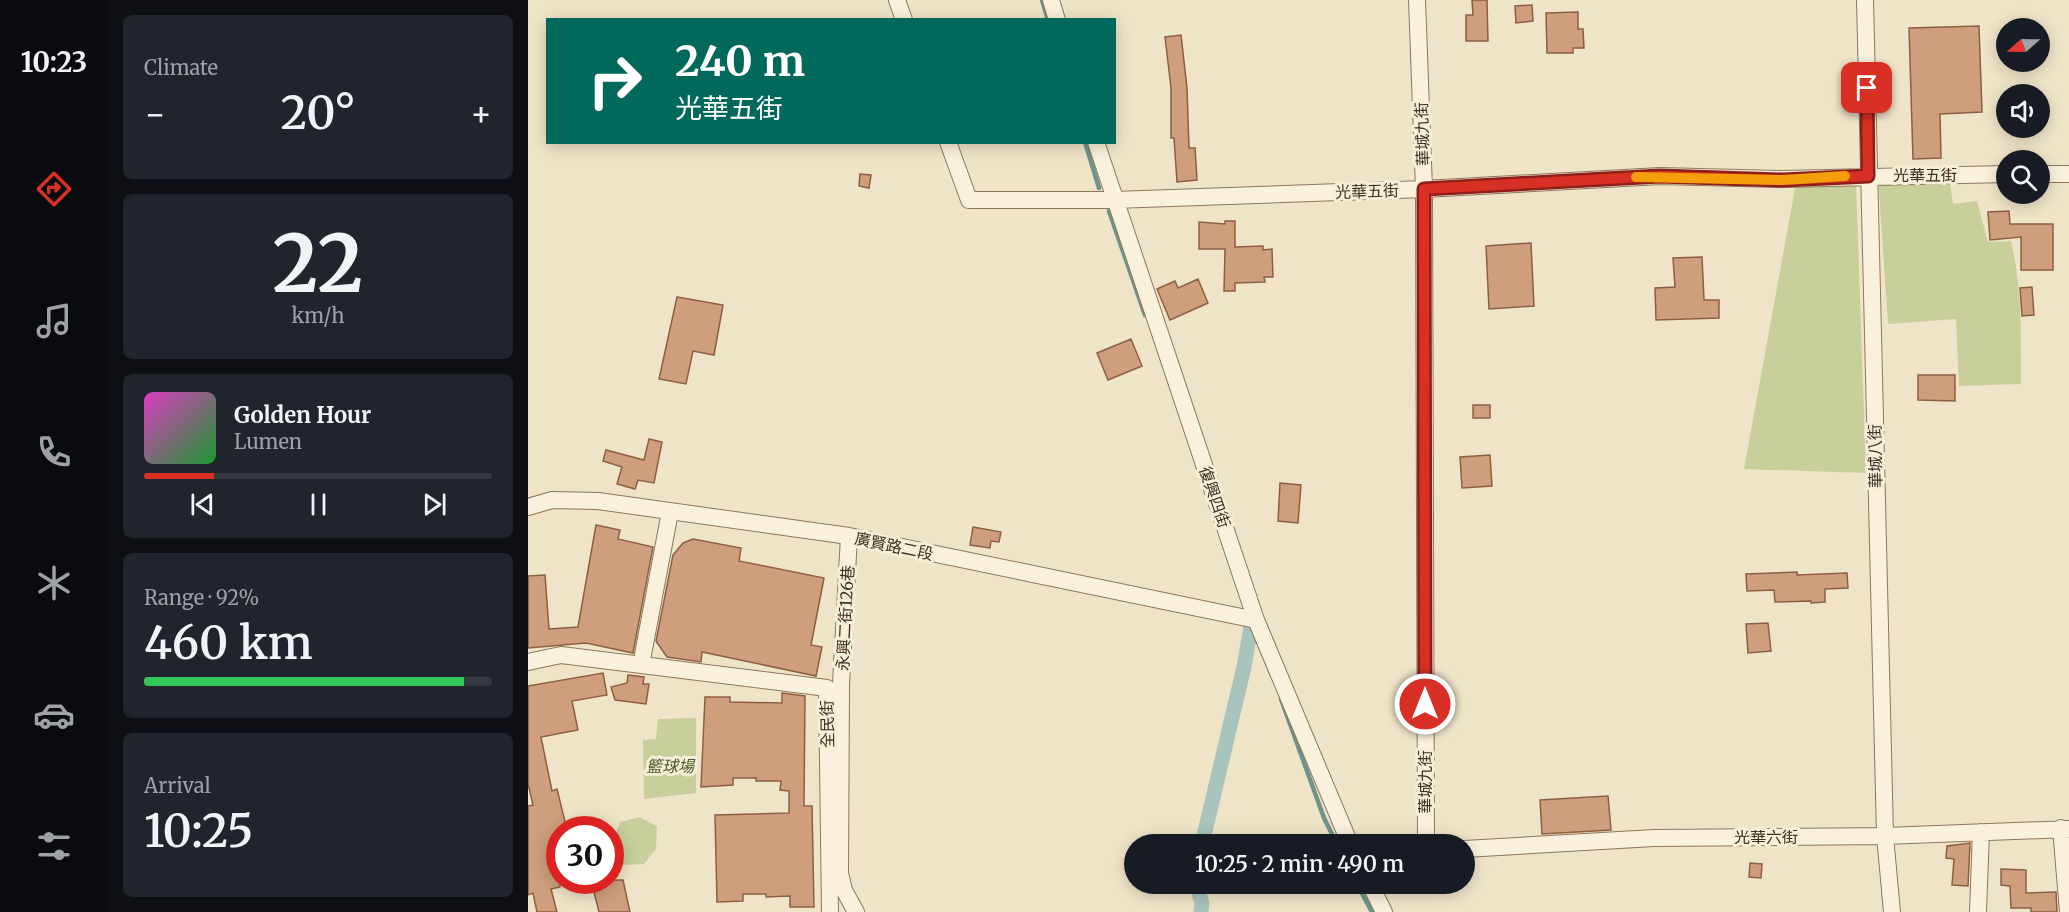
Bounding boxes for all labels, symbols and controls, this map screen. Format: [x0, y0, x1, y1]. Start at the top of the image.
north arrow [1996, 18, 2050, 72]
map controls [1996, 18, 2050, 204]
text: 240 m [675, 35, 805, 87]
icon: right [576, 42, 654, 120]
text: 10:23 [21, 45, 87, 79]
text: Climate [144, 55, 218, 80]
pin [1841, 62, 1892, 113]
icon: arrive [1850, 71, 1883, 104]
button: sound [1996, 84, 2050, 138]
text: 20° [280, 85, 356, 141]
text: 光華五街 [675, 91, 783, 125]
text: − [144, 94, 166, 135]
text: + [470, 94, 492, 135]
street label: 華城九街 [1411, 102, 1433, 166]
button: search [1996, 150, 2050, 204]
street label: 光華五街 [1893, 165, 1957, 185]
icon: directions [33, 168, 75, 210]
street label: 光華五街 [1335, 180, 1399, 202]
text: 22 [273, 215, 363, 313]
icon: music [33, 300, 75, 342]
text: km/h [292, 303, 344, 328]
text: Golden Hour [234, 401, 371, 429]
street label: 華城八街 [1864, 424, 1886, 488]
text: Lumen [234, 429, 302, 454]
icon: phone [33, 431, 75, 473]
street label: 復興四街 [1195, 463, 1235, 531]
icon: previous [186, 488, 219, 521]
icon: pause [302, 488, 335, 521]
icon: next [418, 488, 451, 521]
street label: 廣賢路二段 [853, 528, 935, 564]
icon: climate [33, 562, 75, 604]
street label: 永興二街126巷 [832, 565, 858, 671]
text: Range · 92% [144, 585, 259, 610]
text: 460 km [144, 615, 313, 671]
position arrow [1393, 672, 1457, 736]
icon: car [33, 694, 75, 736]
street label: 全民街 [817, 700, 837, 748]
street label: 華城九街 [1415, 750, 1435, 814]
park label: 籃球場 [646, 756, 696, 776]
text: Arrival [144, 773, 211, 798]
text: 10:25 [144, 803, 253, 859]
speed limit sign: 30 [546, 816, 624, 894]
icon: filters [33, 825, 75, 867]
street label: 光華六街 [1734, 827, 1798, 847]
text: 10:25 · 2 min · 490 m [1195, 850, 1404, 878]

